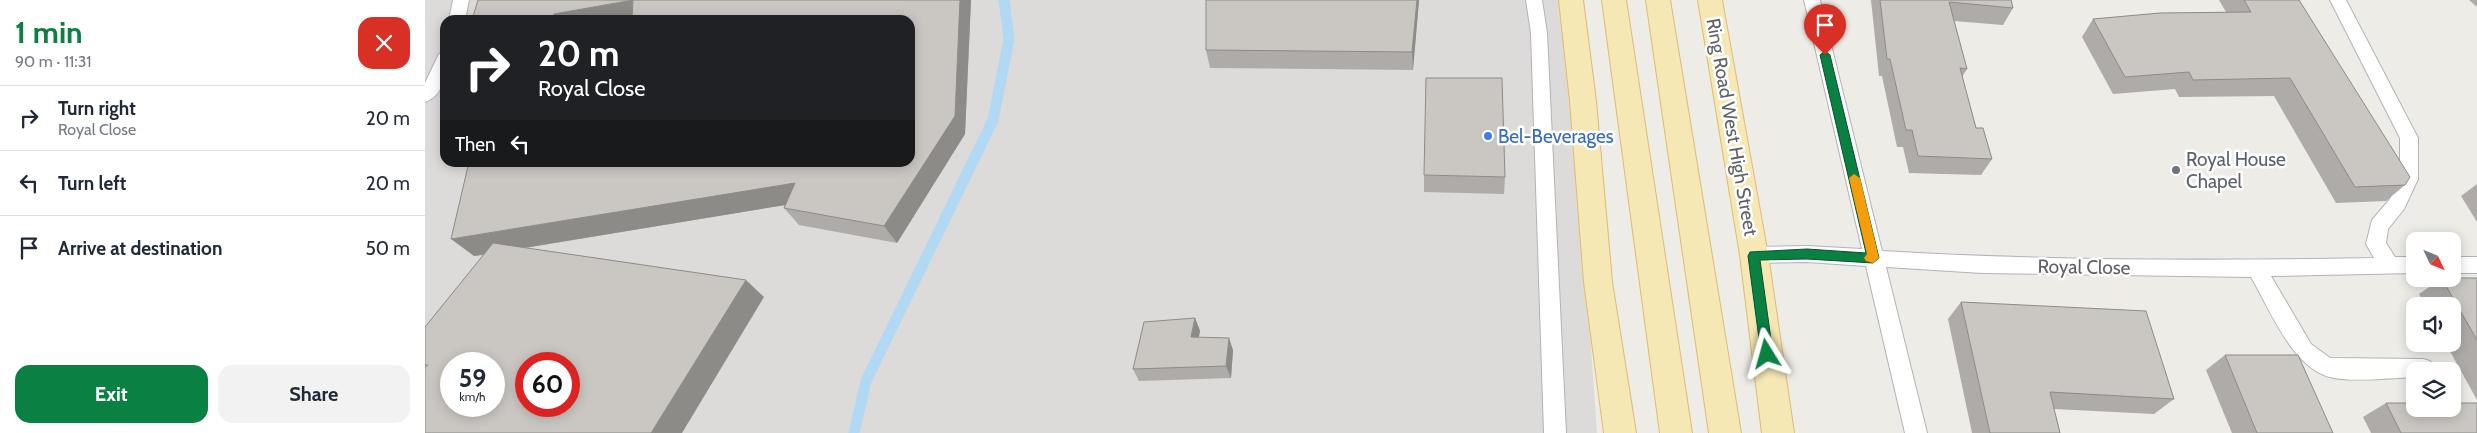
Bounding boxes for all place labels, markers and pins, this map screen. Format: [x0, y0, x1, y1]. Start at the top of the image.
pin [1804, 4, 1846, 55]
place label: Bel-Beverages [1498, 125, 1614, 148]
marker: Bel-Beverages [1482, 130, 1494, 142]
place label: Royal House Chapel [2186, 148, 2286, 193]
marker: Royal House Chapel [2170, 164, 2182, 176]

